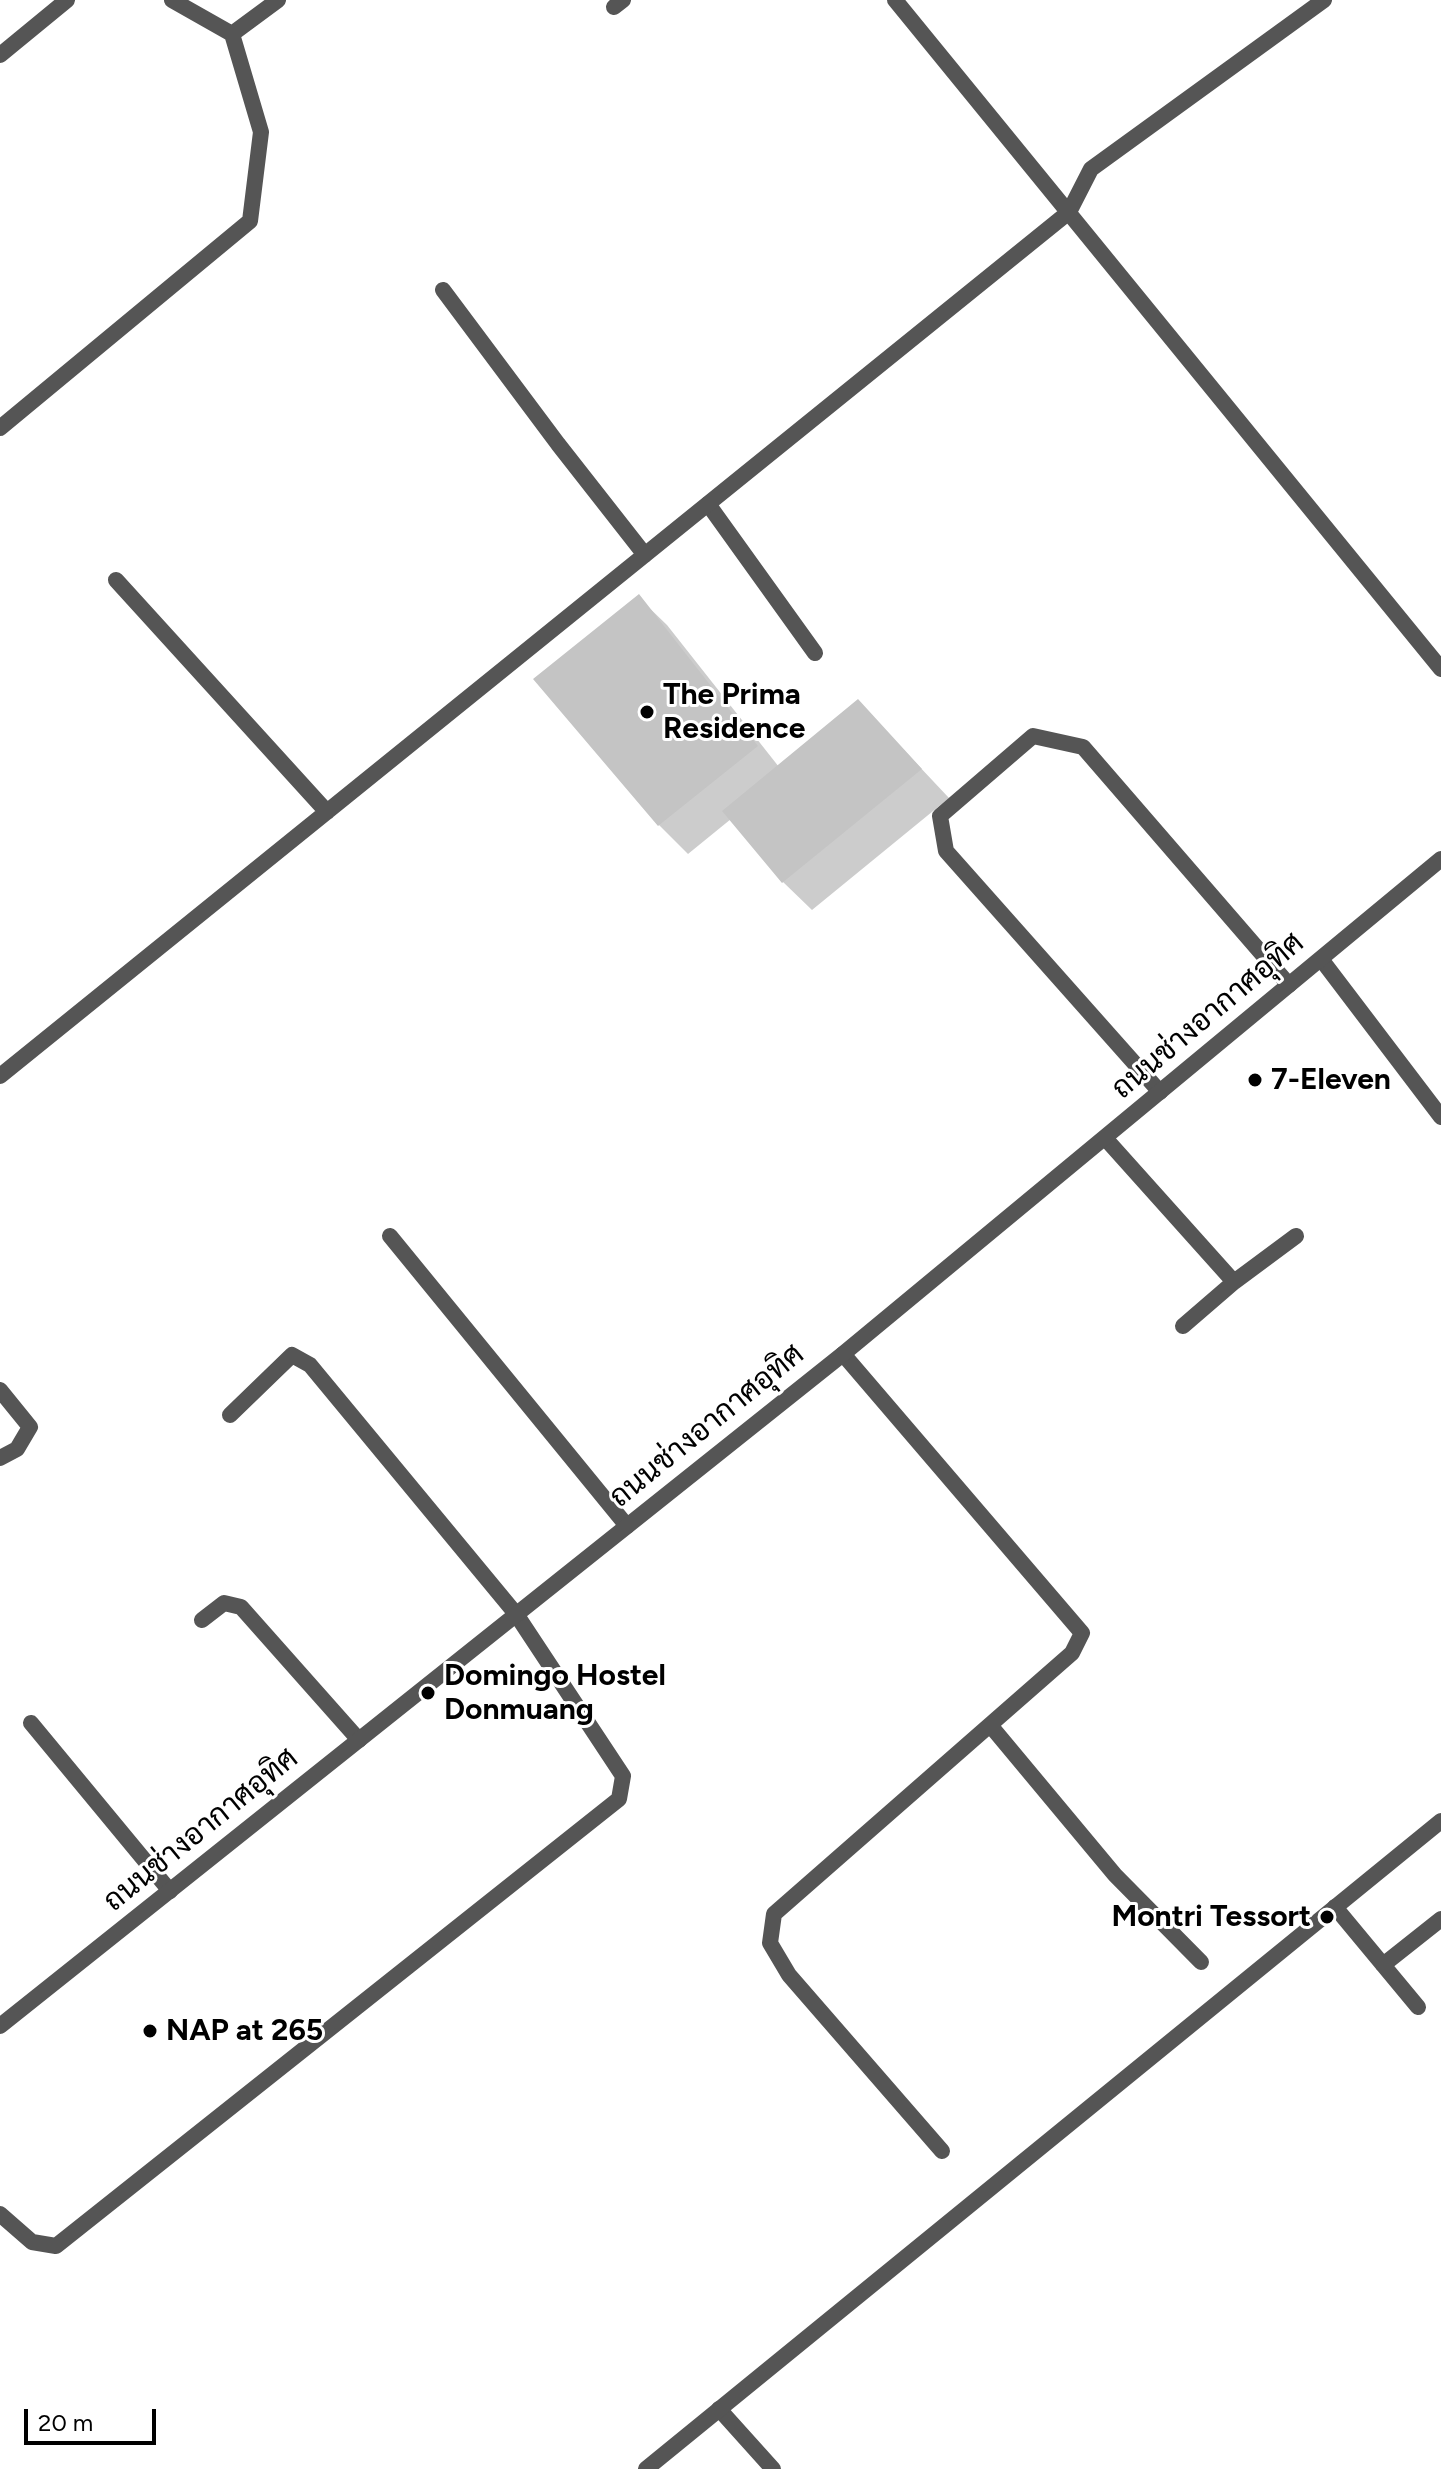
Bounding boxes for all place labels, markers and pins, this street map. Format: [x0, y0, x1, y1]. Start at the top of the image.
place label: The Prima Residence [663, 677, 805, 748]
marker: The Prima Residence [638, 703, 656, 721]
place label: 7-Eleven [1271, 1062, 1391, 1098]
marker: 7-Eleven [1246, 1071, 1264, 1089]
place label: Domingo Hostel Donmuang [444, 1658, 666, 1728]
marker: Domingo Hostel Donmuang [419, 1684, 437, 1702]
place label: Montri Tessort [1111, 1899, 1311, 1935]
marker: Montri Tessort [1318, 1908, 1336, 1926]
place label: NAP at 265 [166, 2013, 323, 2049]
marker: NAP at 265 [141, 2022, 159, 2040]

